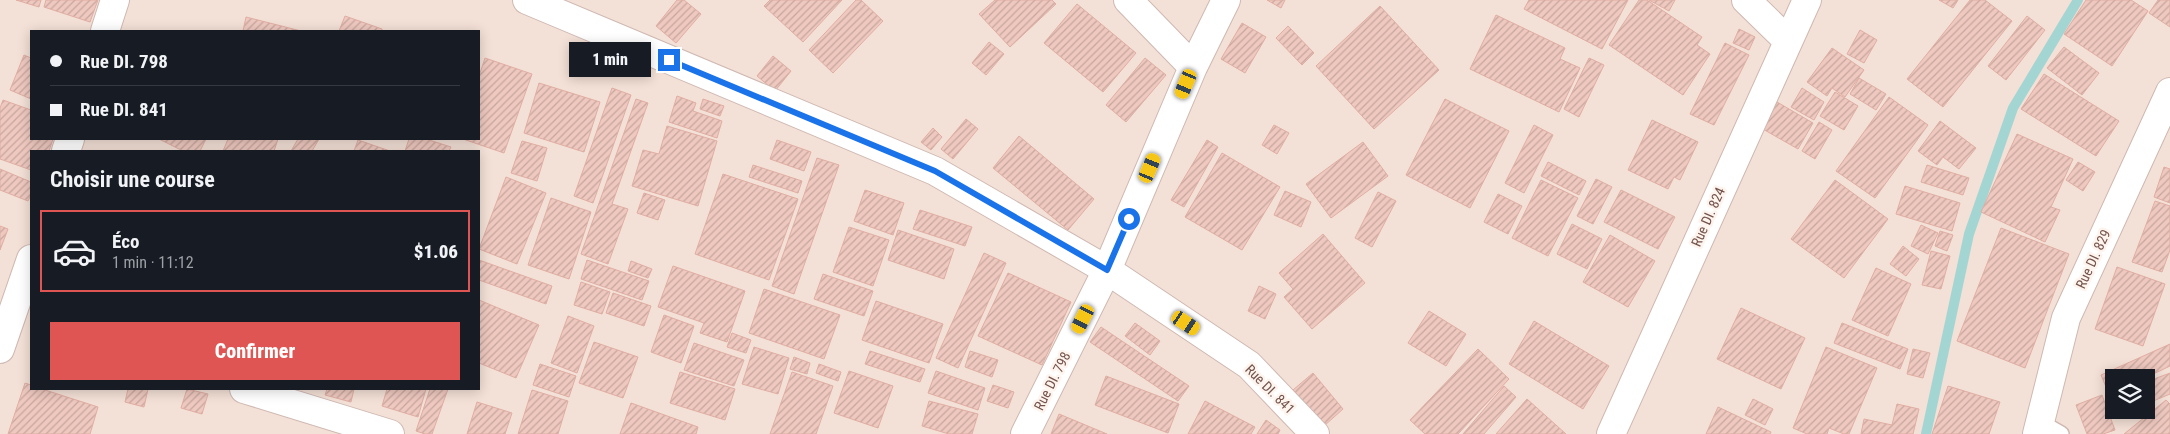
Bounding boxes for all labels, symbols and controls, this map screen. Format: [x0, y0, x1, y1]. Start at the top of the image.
callout: 1 min [569, 42, 652, 78]
route end [658, 49, 680, 71]
text: Rue DI. 798 [80, 50, 168, 73]
text: 1 min [592, 50, 628, 69]
car [1173, 67, 1198, 101]
text: Rue DI. 841 [80, 98, 168, 121]
car [1137, 151, 1162, 185]
text: Choisir une course [50, 167, 215, 192]
street label: Rue DI. 824 [1688, 185, 1728, 249]
route start [1118, 208, 1140, 230]
street label: Rue DI. 829 [2072, 227, 2114, 291]
icon: car [52, 229, 97, 274]
text: Éco [112, 230, 139, 253]
text: $1.06 [414, 240, 458, 263]
text: 1 min · 11:12 [112, 253, 194, 272]
car [1069, 302, 1096, 336]
car [1169, 308, 1202, 338]
button: Confirmer [50, 322, 460, 380]
street label: Rue DI. 798 [1031, 349, 1073, 413]
street label: Rue DI. 841 [1242, 361, 1298, 417]
map controls [2105, 369, 2155, 419]
button: layers [2105, 369, 2155, 419]

